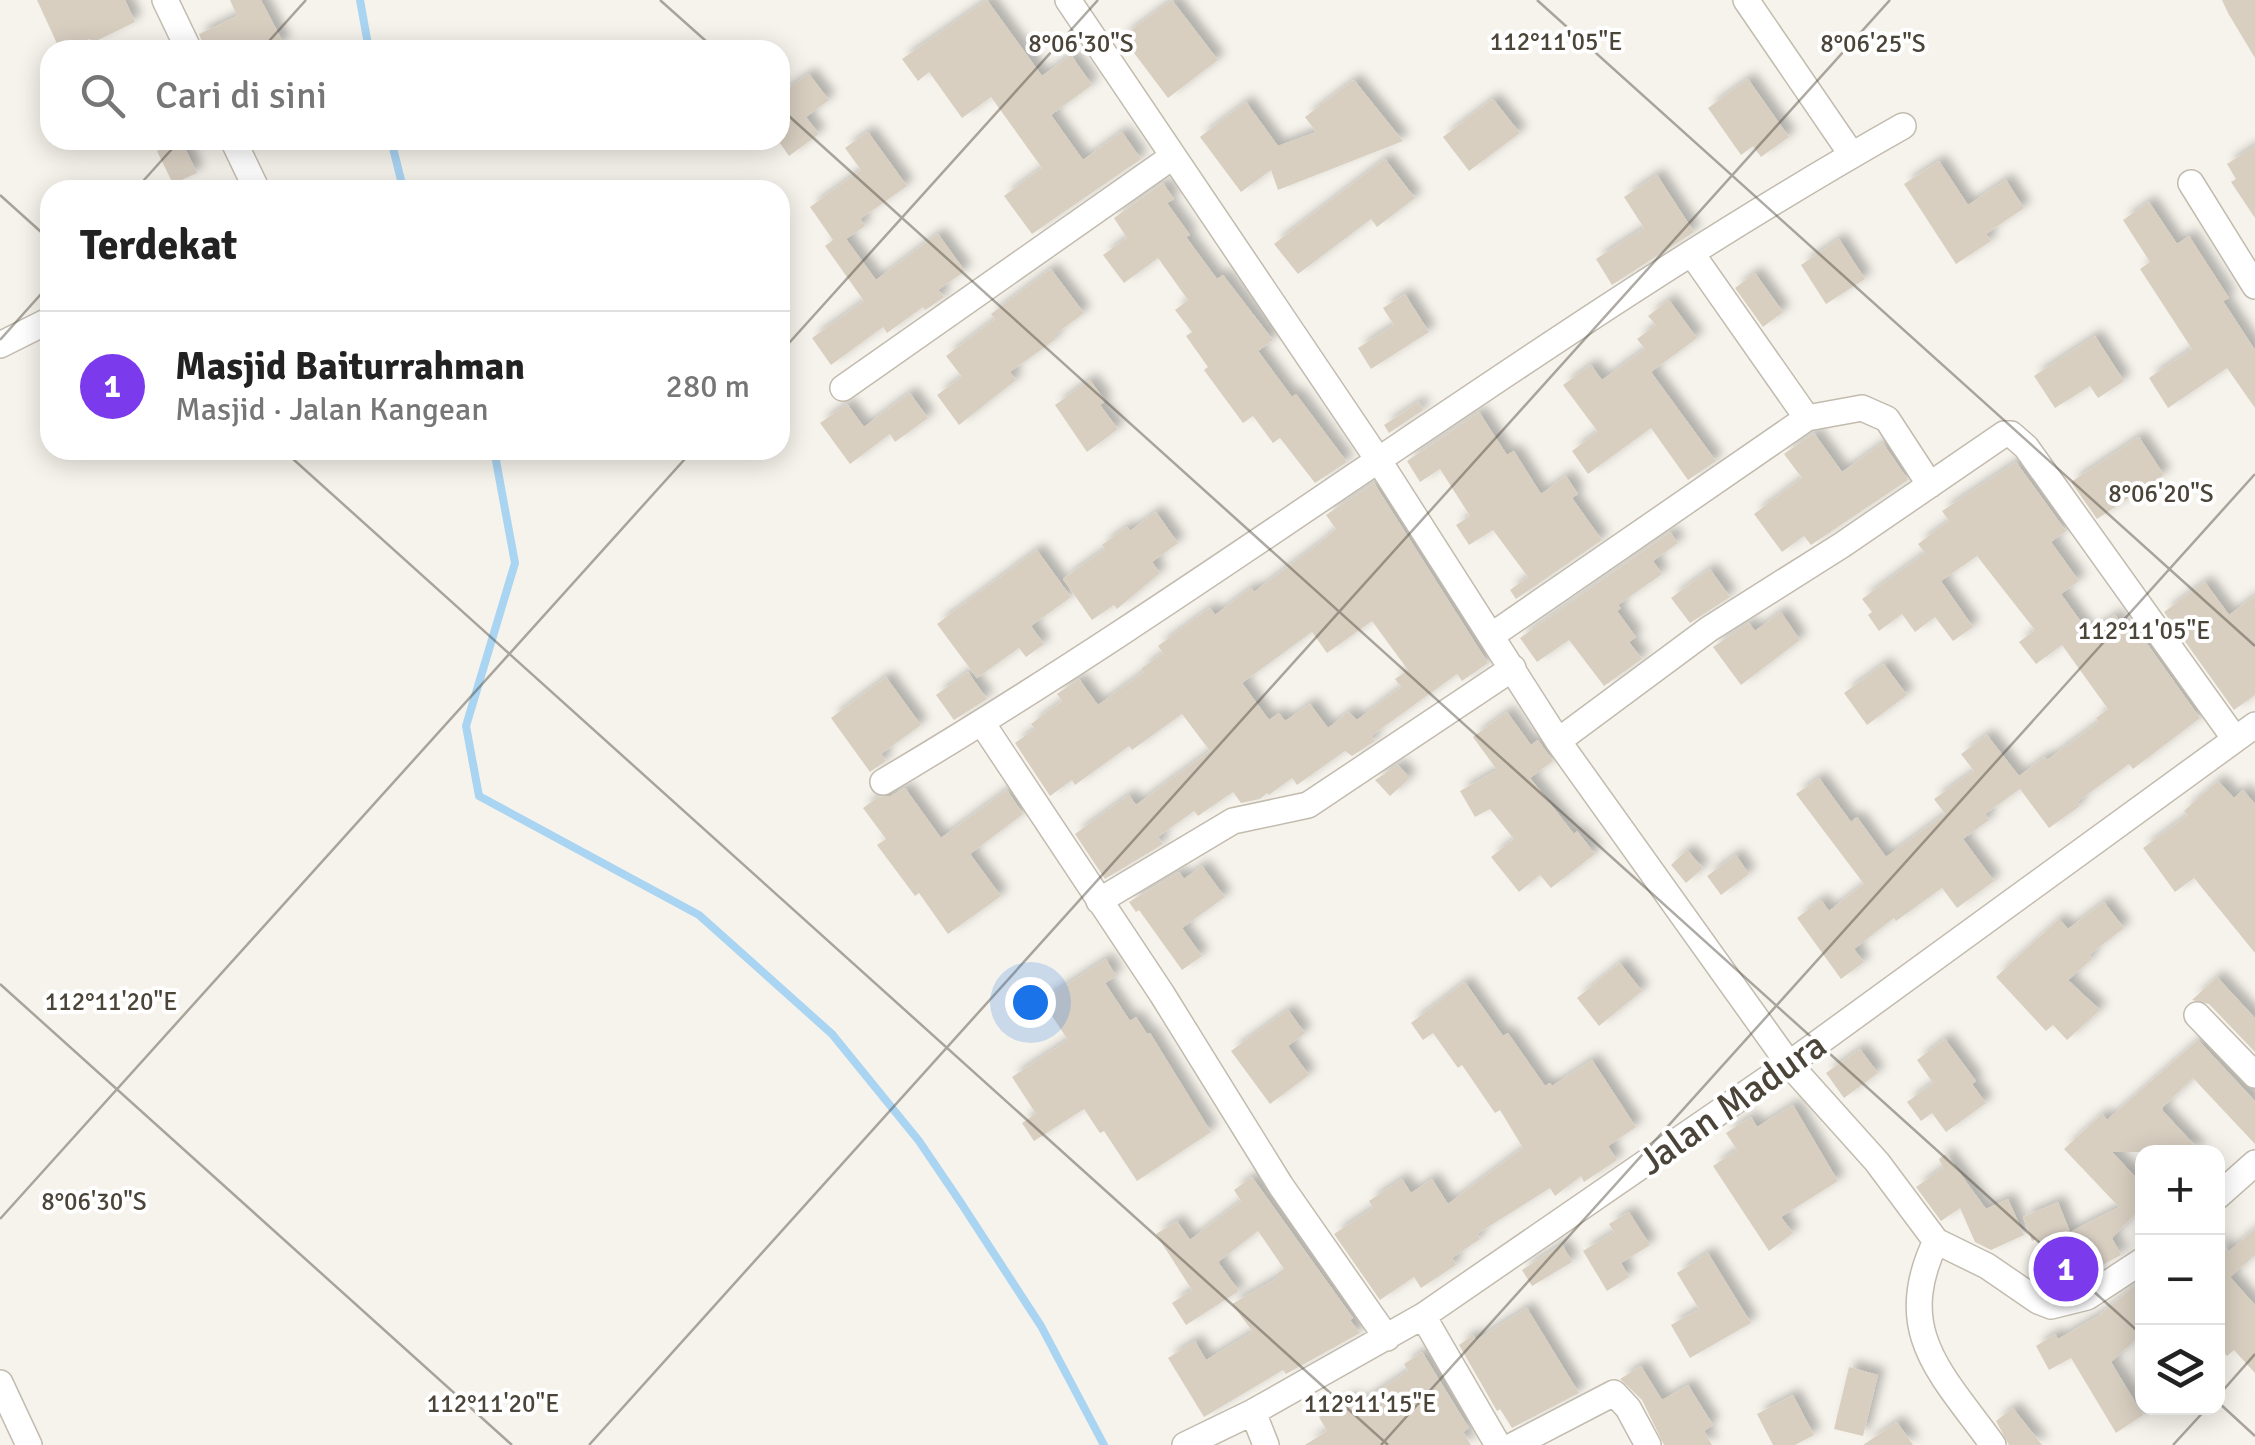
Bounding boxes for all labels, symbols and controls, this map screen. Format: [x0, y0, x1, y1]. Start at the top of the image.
text: 112°11'05"E [1490, 26, 1622, 57]
text: 8°06'30"S [1028, 28, 1134, 59]
text: 8°06'25"S [1820, 28, 1926, 59]
search box [40, 40, 790, 150]
icon: search [75, 68, 130, 123]
text: Cari di sini [155, 72, 327, 119]
text: Terdekat [80, 220, 237, 271]
text: Masjid Baiturrahman [175, 343, 525, 390]
text: 1 [104, 367, 121, 406]
text: 280 m [666, 367, 750, 406]
text: Masjid · Jalan Kangean [175, 390, 489, 429]
text: 8°06'20"S [2108, 478, 2214, 509]
text: 112°11'05"E [2078, 615, 2210, 646]
your location [1005, 977, 1056, 1028]
text: 112°11'20"E [45, 986, 177, 1017]
street label: Jalan Madura [1629, 1021, 1835, 1185]
map controls [2135, 1145, 2225, 1415]
button: + [2135, 1145, 2225, 1235]
text: 8°06'30"S [41, 1186, 147, 1217]
pin: 1 [2034, 1232, 2098, 1306]
button: − [2135, 1235, 2225, 1325]
button: layers [2135, 1325, 2225, 1415]
text: 112°11'20"E [427, 1388, 559, 1419]
text: 112°11'15"E [1304, 1388, 1436, 1419]

